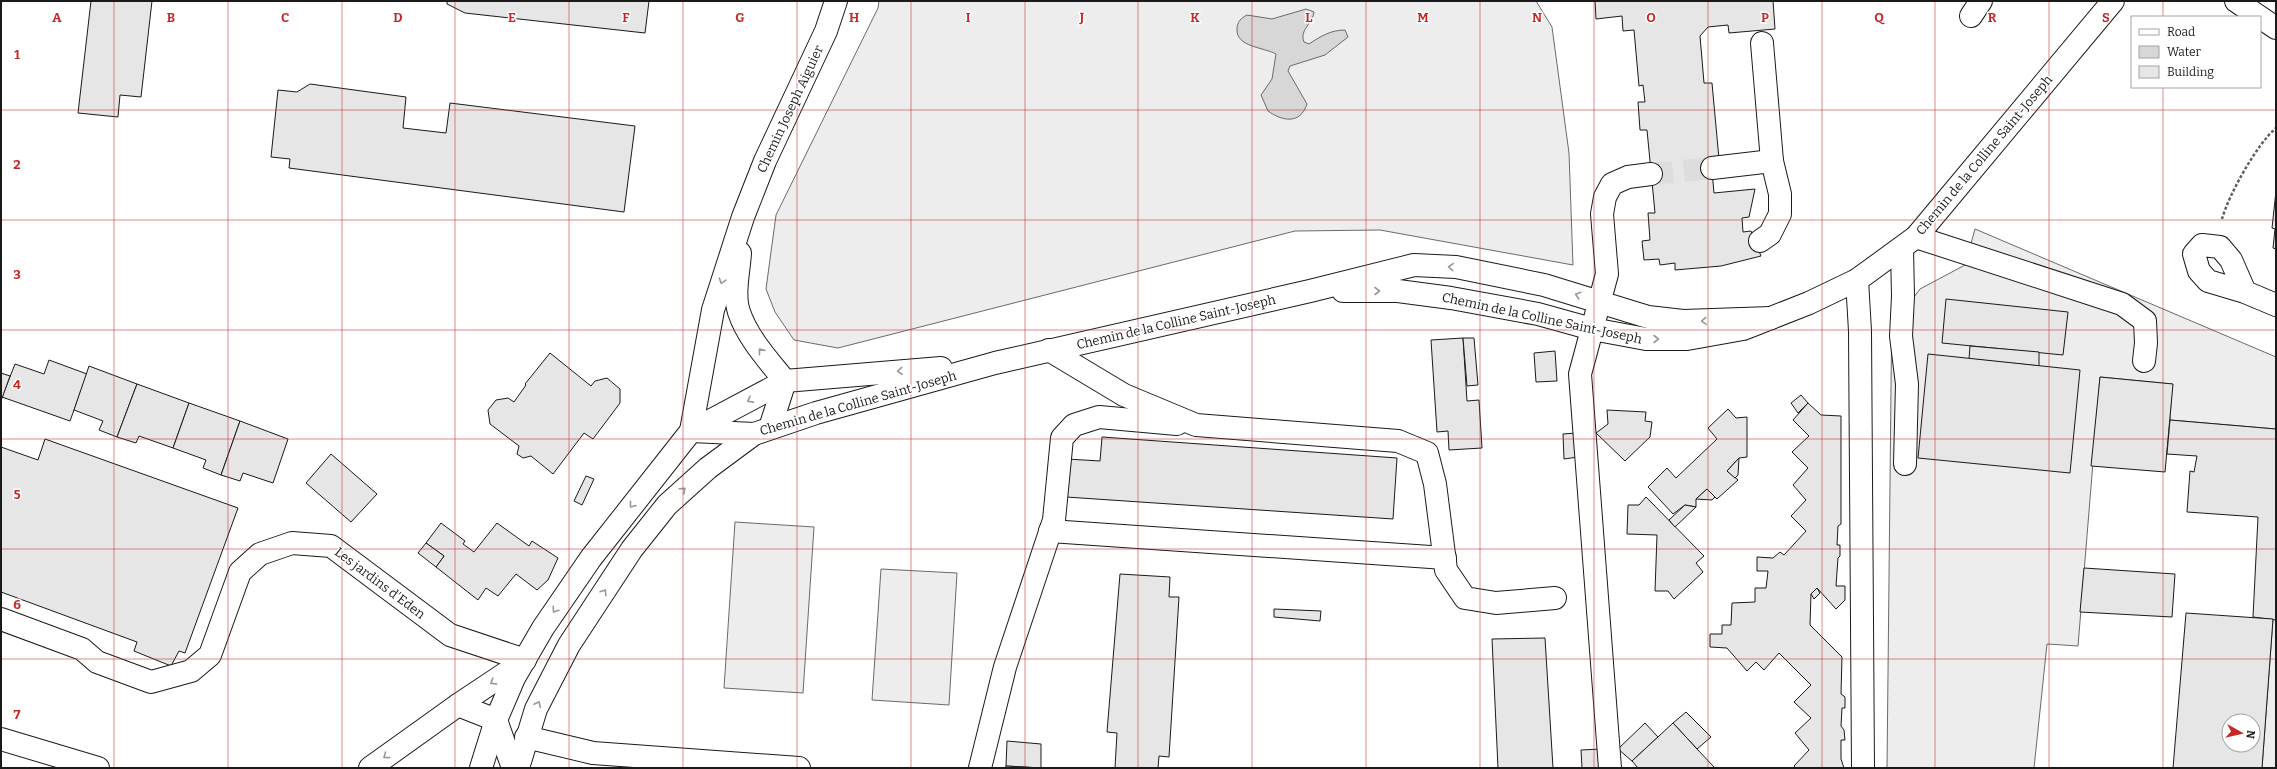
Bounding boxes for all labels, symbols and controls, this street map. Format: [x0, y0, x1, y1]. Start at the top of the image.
text: A [52, 10, 62, 25]
text: B [167, 10, 175, 25]
text: C [281, 10, 289, 25]
text: D [393, 10, 403, 25]
text: E [508, 10, 516, 25]
text: F [622, 10, 630, 25]
text: G [735, 10, 745, 25]
text: H [849, 10, 859, 25]
text: I [966, 10, 971, 25]
text: J [1079, 10, 1085, 25]
text: K [1190, 10, 1200, 25]
text: L [1305, 10, 1313, 25]
text: M [1417, 10, 1429, 25]
text: N [1532, 10, 1542, 25]
text: O [1646, 10, 1656, 25]
text: P [1761, 10, 1769, 25]
text: Q [1874, 10, 1885, 25]
text: R [1988, 10, 1997, 25]
text: S [2102, 10, 2110, 25]
legend [2131, 16, 2261, 88]
text: Road [2167, 25, 2195, 39]
street label: Chemin Joseph Aiguier [754, 43, 826, 175]
text: Water [2167, 45, 2202, 59]
text: 1 [14, 47, 20, 62]
text: Building [2167, 65, 2214, 79]
street label: Chemin de la Colline Saint-Joseph [1913, 72, 2055, 238]
text: 2 [13, 157, 21, 172]
one-way arrow [1448, 262, 1454, 271]
text: 3 [13, 267, 21, 282]
one-way arrow [718, 277, 727, 284]
one-way arrow [1374, 287, 1380, 295]
street label: Chemin de la Colline Saint-Joseph [1441, 289, 1643, 347]
one-way arrow [1575, 291, 1582, 300]
street label: Chemin de la Colline Saint-Joseph [1075, 292, 1277, 352]
one-way arrow [1701, 316, 1707, 325]
one-way arrow [1653, 335, 1659, 343]
one-way arrow [759, 348, 766, 355]
one-way arrow [897, 367, 903, 376]
street label: Chemin de la Colline Saint-Joseph [758, 368, 958, 438]
text: 4 [13, 377, 21, 392]
one-way arrow [747, 395, 755, 402]
text: 5 [13, 487, 21, 502]
one-way arrow [678, 487, 686, 495]
one-way arrow [630, 501, 637, 508]
street label: Les jardins d'Eden [332, 544, 429, 622]
one-way arrow [599, 589, 607, 596]
text: 6 [13, 597, 21, 612]
one-way arrow [553, 606, 560, 613]
one-way arrow [490, 677, 497, 684]
one-way arrow [534, 701, 541, 709]
text: 7 [14, 707, 21, 722]
north arrow [2221, 713, 2261, 753]
text: N [2243, 729, 2257, 740]
one-way arrow [383, 752, 390, 759]

